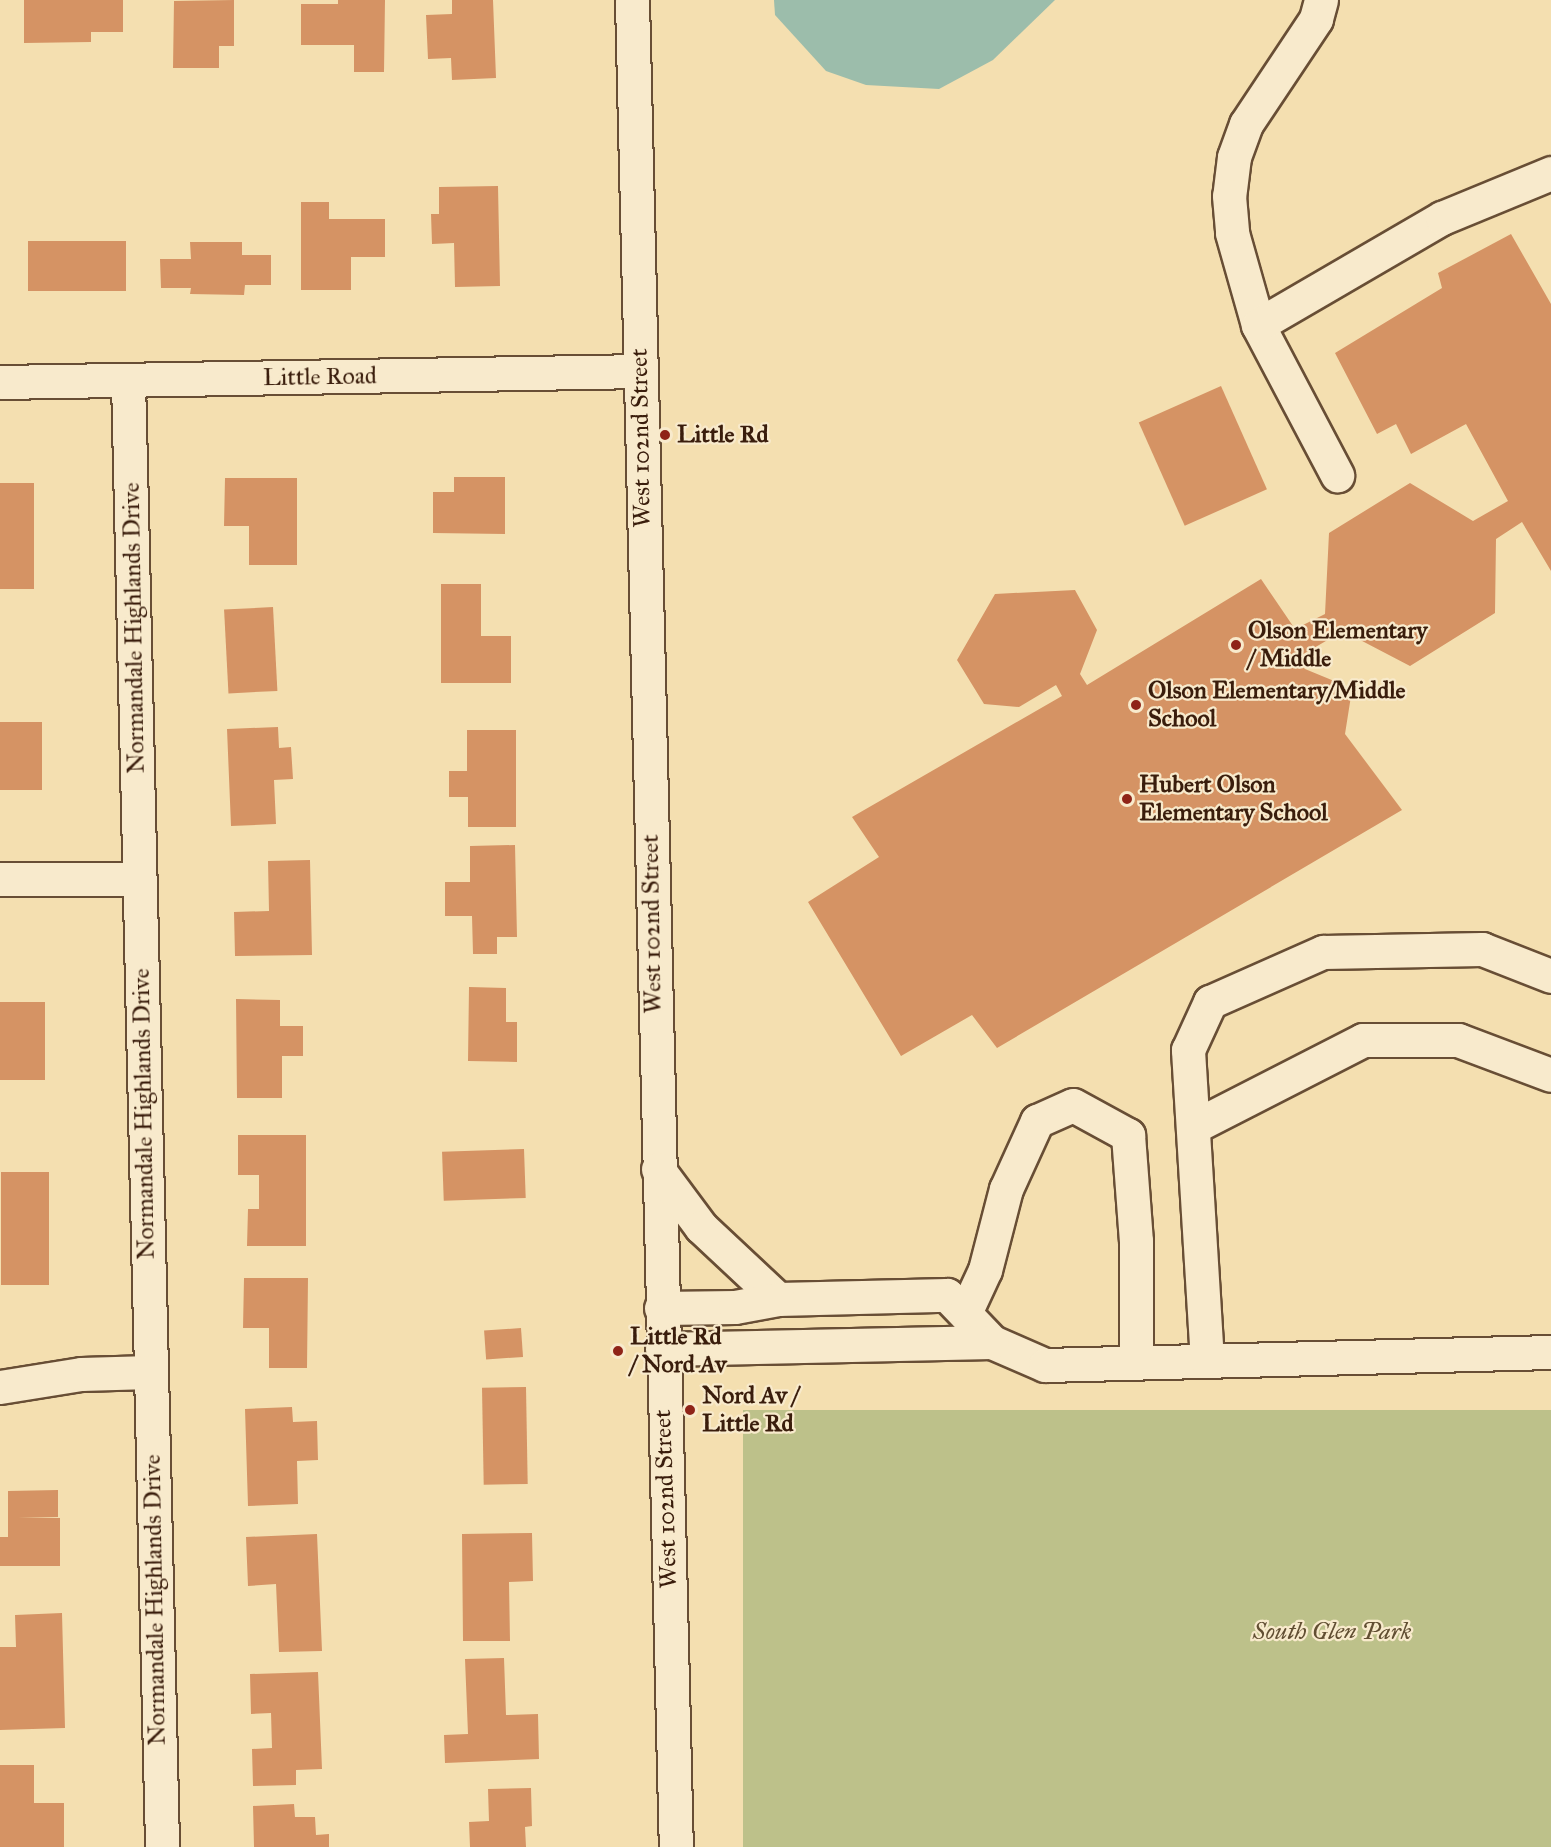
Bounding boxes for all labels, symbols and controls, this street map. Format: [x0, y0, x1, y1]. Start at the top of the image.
street label: West 102nd Street [625, 348, 657, 528]
street label: Little Road [263, 362, 377, 392]
place label: Little Rd [677, 421, 769, 449]
marker: Little Rd [658, 428, 672, 442]
street label: Normandale Highlands Drive [117, 482, 151, 774]
place label: Olson Elementary / Middle [1248, 617, 1427, 673]
marker: Olson Elementary / Middle [1229, 638, 1243, 652]
place label: Olson Elementary/Middle School [1148, 677, 1406, 733]
marker: Olson Elementary/Middle School [1129, 698, 1143, 712]
place label: Hubert Olson Elementary School [1139, 771, 1328, 827]
marker: Hubert Olson Elementary School [1120, 792, 1134, 806]
street label: West 102nd Street [636, 834, 668, 1014]
street label: Normandale Highlands Drive [127, 968, 161, 1260]
place label: Little Rd / Nord Av [630, 1323, 727, 1379]
marker: Little Rd / Nord Av [611, 1344, 625, 1358]
place label: Nord Av / Little Rd [702, 1382, 799, 1438]
marker: Nord Av / Little Rd [683, 1403, 697, 1417]
street label: West 102nd Street [648, 1409, 684, 1589]
street label: Normandale Highlands Drive [138, 1454, 172, 1746]
park label: South Glen Park [1253, 1618, 1411, 1646]

